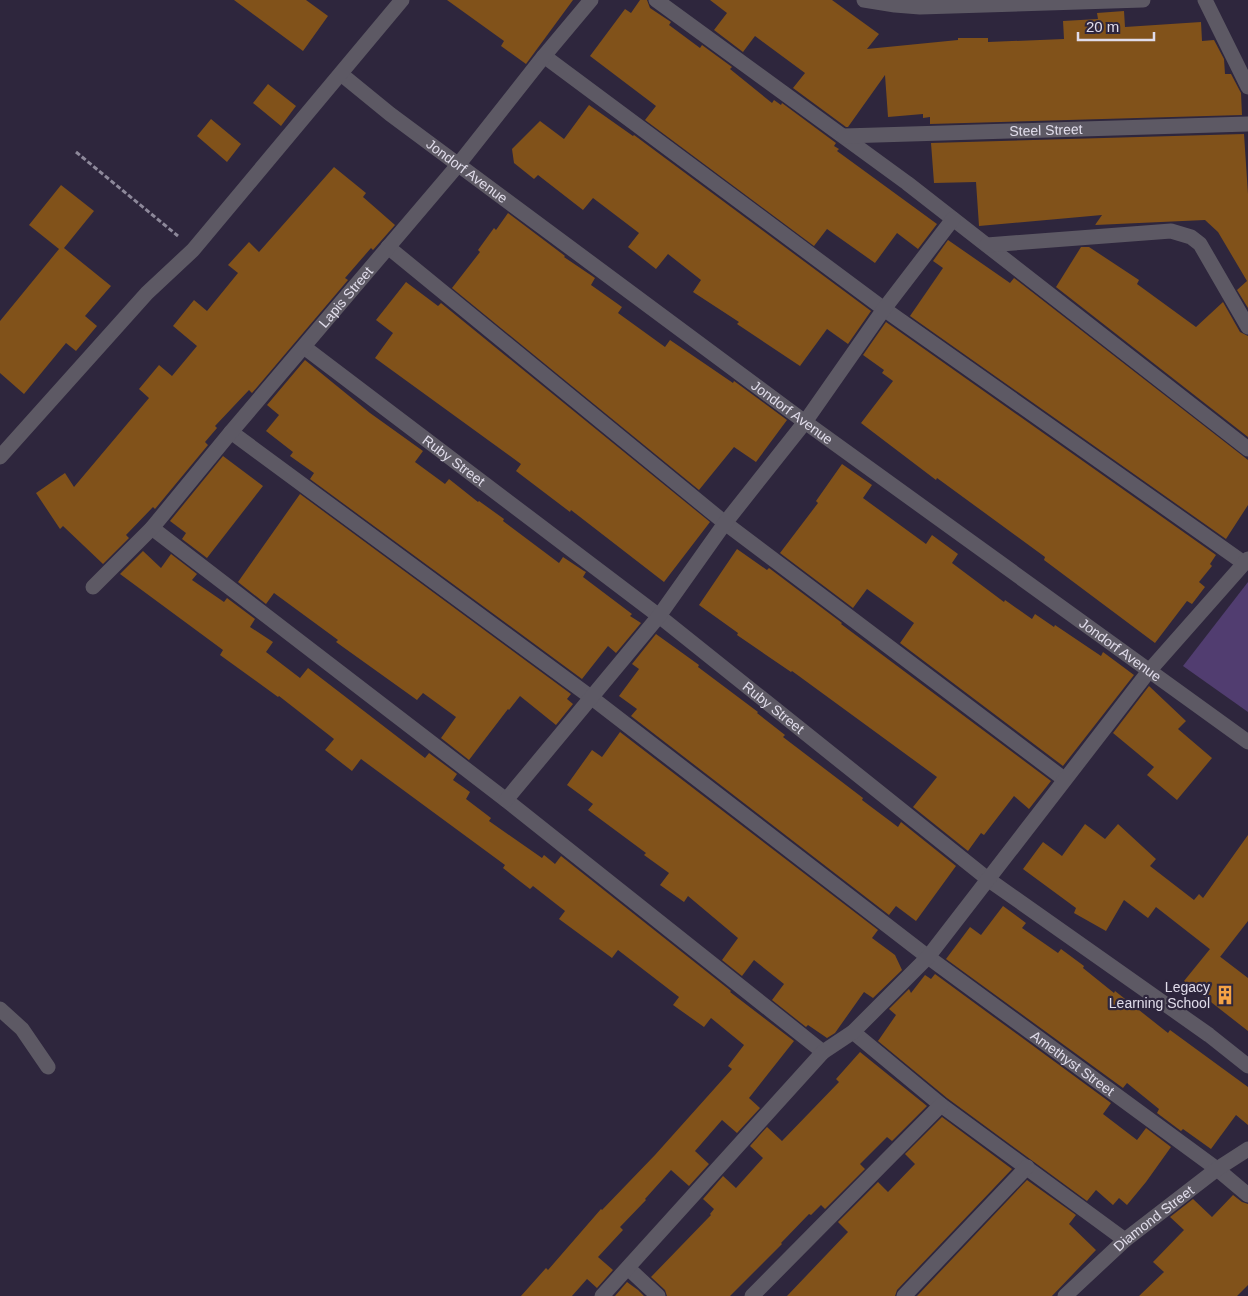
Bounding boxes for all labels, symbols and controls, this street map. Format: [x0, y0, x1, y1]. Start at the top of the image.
scale bar [1078, 10, 1154, 42]
text: 20 m [1086, 18, 1119, 35]
street label: Steel Street [1009, 121, 1083, 139]
street label: Jondorf Avenue [423, 136, 511, 207]
street label: Lapis Street [315, 263, 376, 331]
street label: Jondorf Avenue [748, 377, 836, 448]
street label: Ruby Street [420, 432, 488, 489]
street label: Jondorf Avenue [1076, 615, 1165, 685]
street label: Ruby Street [740, 678, 807, 737]
place label: Legacy Learning School [1109, 979, 1210, 1011]
building icon: Legacy Learning School [1214, 984, 1236, 1006]
street label: Amethyst Street [1028, 1027, 1118, 1099]
street label: Diamond Street [1110, 1182, 1197, 1255]

